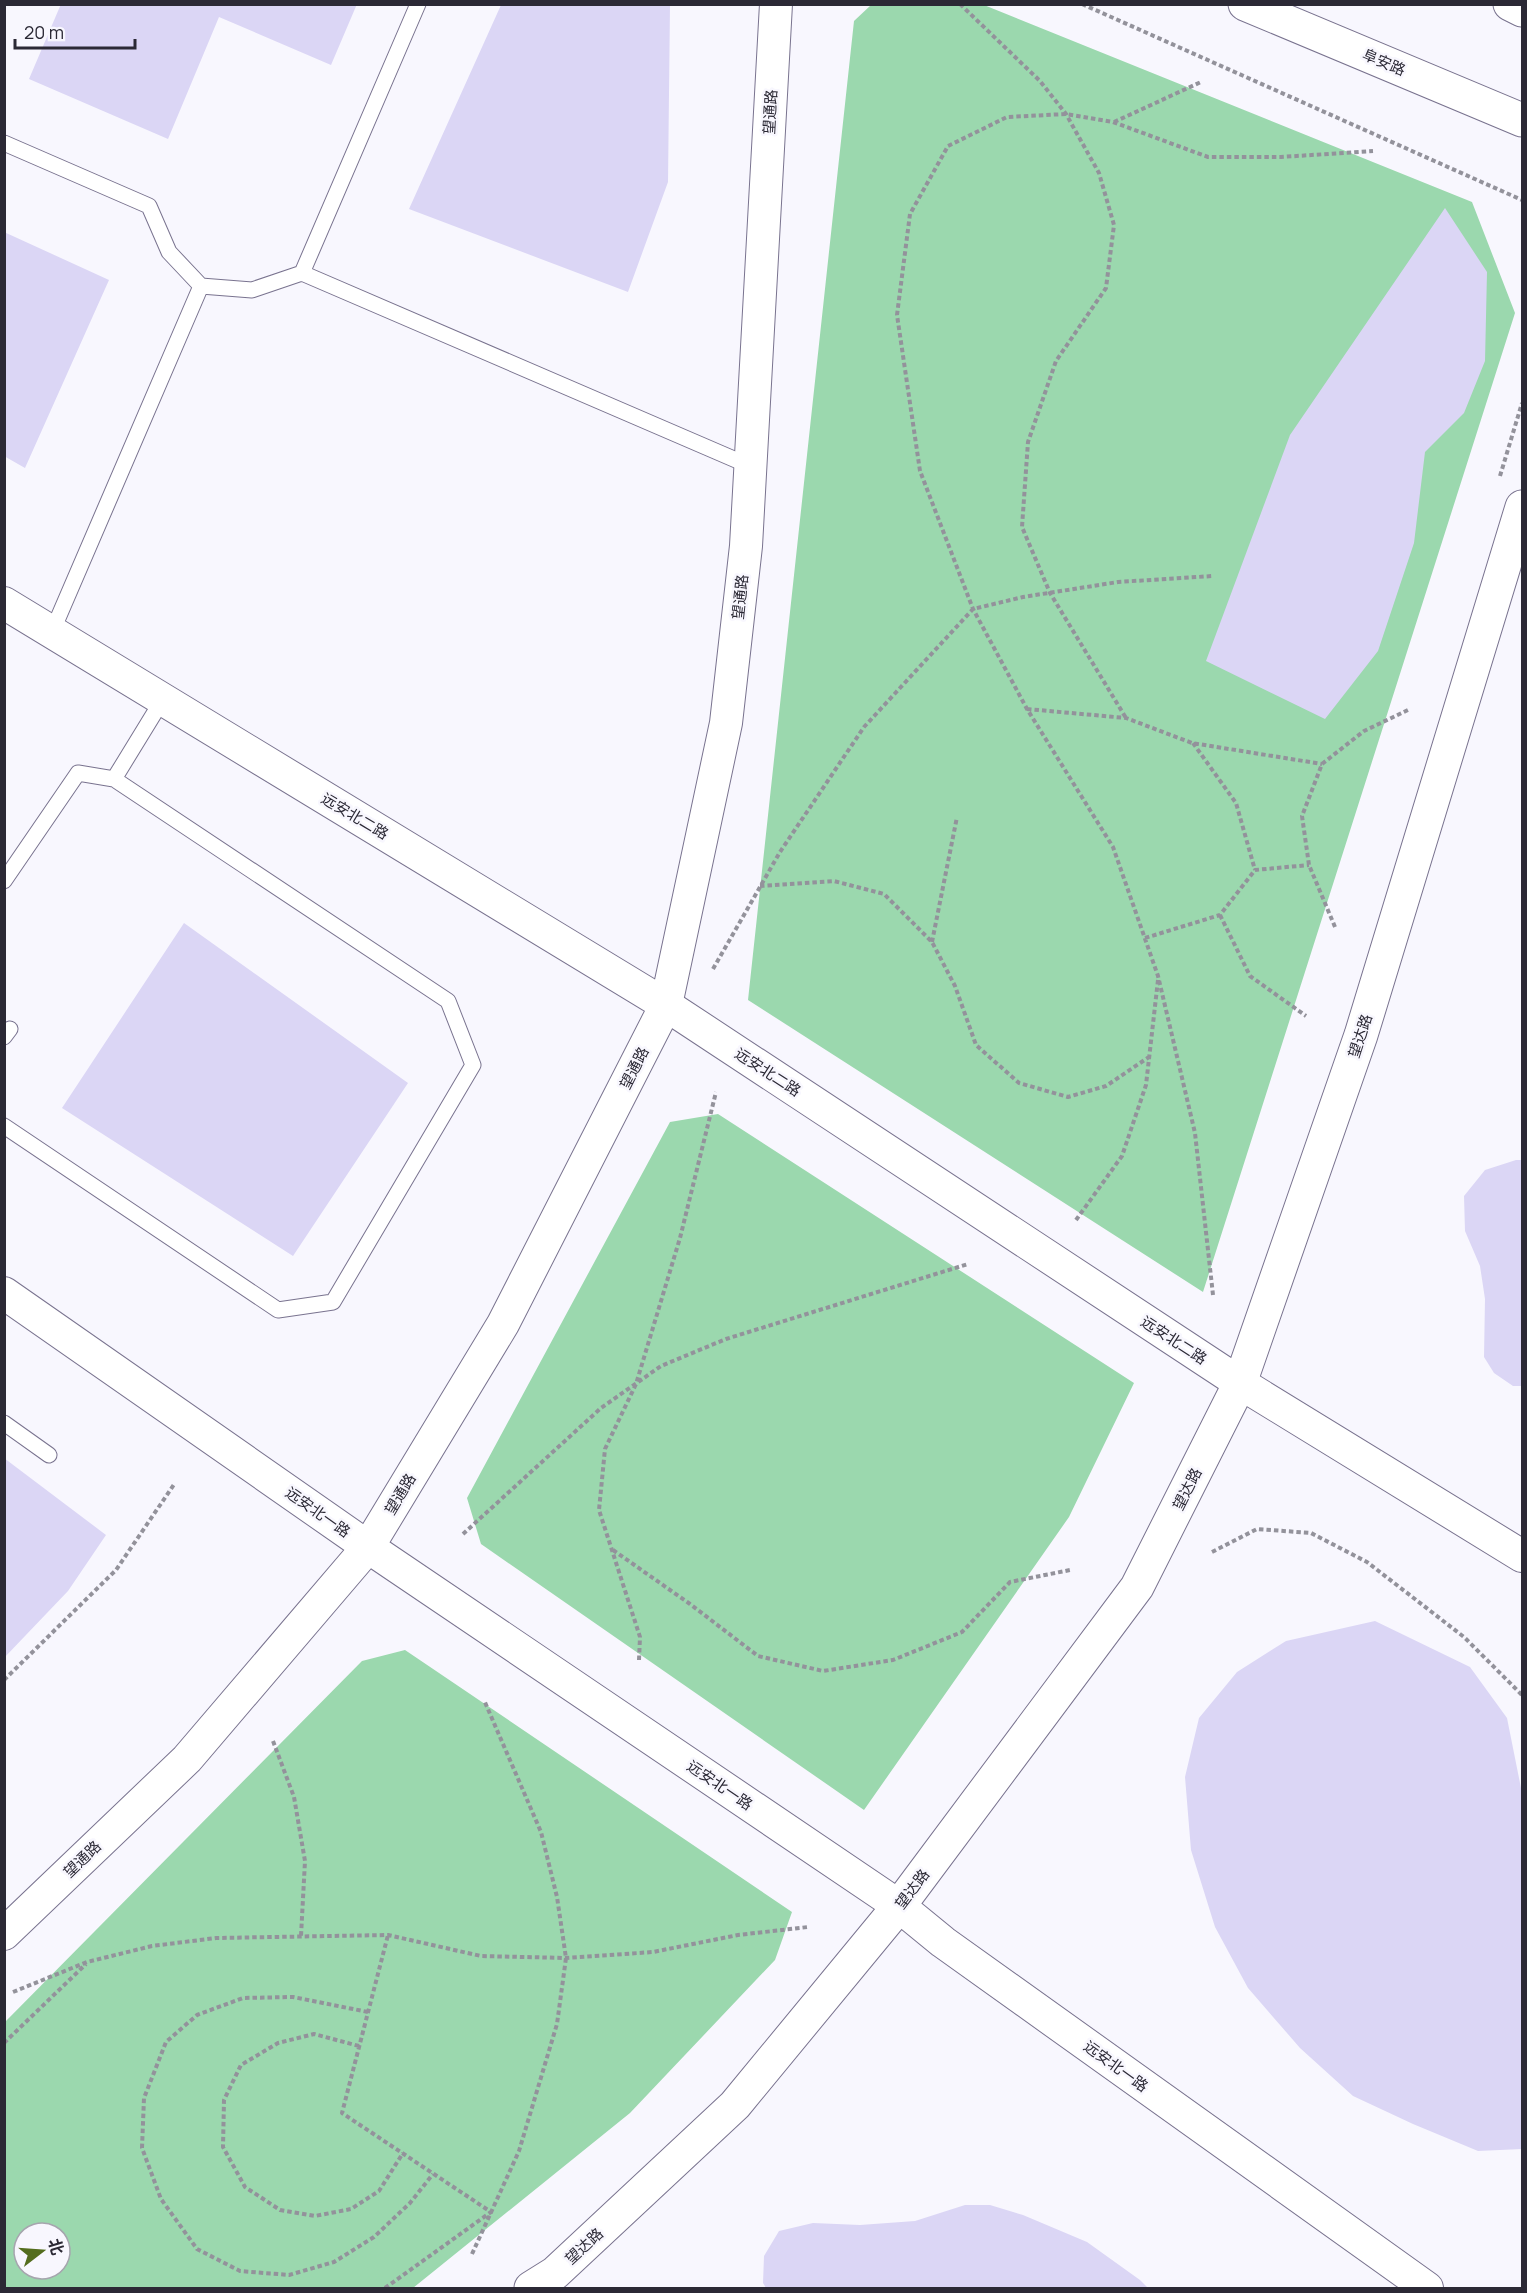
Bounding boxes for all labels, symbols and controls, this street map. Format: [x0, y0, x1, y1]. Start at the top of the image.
scale bar [15, 12, 135, 50]
text: 20 m [24, 20, 64, 44]
street label: 阜安路 [1359, 44, 1409, 80]
street label: 望通路 [758, 89, 782, 135]
street label: 望通路 [727, 574, 753, 620]
street label: 远安北二路 [317, 788, 393, 844]
street label: 望达路 [1343, 1011, 1377, 1061]
street label: 望通路 [614, 1043, 654, 1093]
street label: 远安北二路 [731, 1043, 805, 1101]
street label: 远安北二路 [1137, 1311, 1211, 1369]
street label: 望达路 [1167, 1464, 1207, 1514]
street label: 望通路 [379, 1469, 421, 1519]
street label: 远安北一路 [281, 1482, 355, 1542]
street label: 远安北一路 [683, 1755, 757, 1815]
street label: 望通路 [59, 1836, 105, 1882]
street label: 望达路 [890, 1865, 934, 1913]
street label: 远安北一路 [1079, 2035, 1153, 2097]
north arrow [12, 2221, 72, 2281]
street label: 望达路 [560, 2223, 608, 2269]
text: 北 [43, 2236, 69, 2257]

